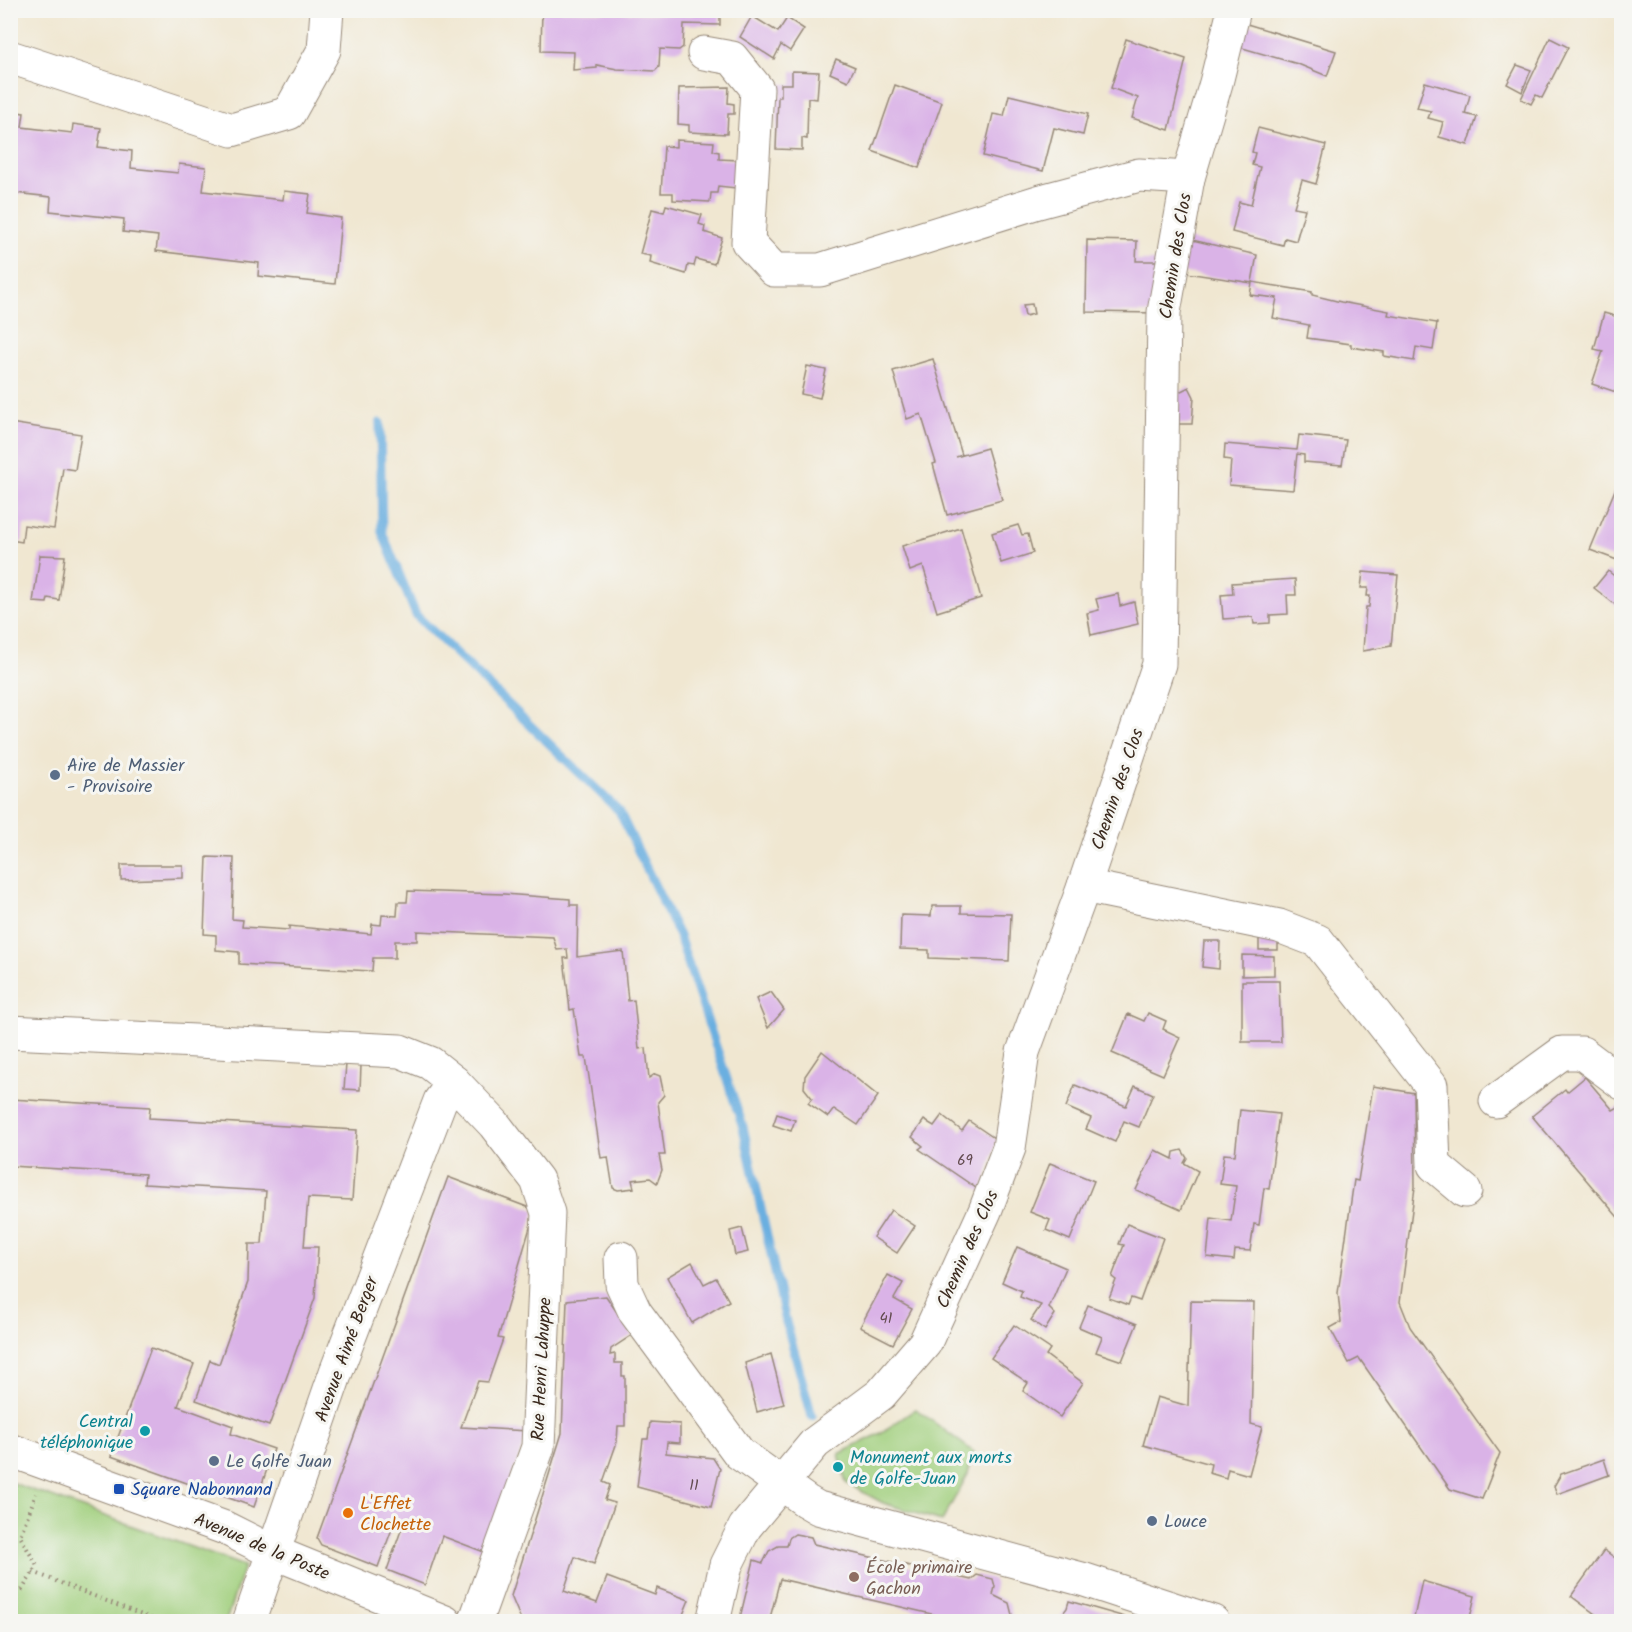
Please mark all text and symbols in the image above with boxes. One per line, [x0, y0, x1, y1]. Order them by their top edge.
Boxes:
street label: Chemin des Clos [1152, 191, 1201, 321]
street label: Chemin des Clos [1084, 724, 1153, 854]
place label: Aire de Massier - Provisoire [67, 752, 185, 802]
marker: Aire de Massier - Provisoire [48, 768, 62, 782]
house number: 69 [957, 1149, 974, 1173]
street label: Chemin des Clos [929, 1185, 1008, 1313]
street label: Avenue Aimé Berger [308, 1272, 388, 1426]
street label: Rue Henri Lahuppe [524, 1297, 561, 1442]
house number: 41 [880, 1307, 893, 1331]
place label: Central téléphonique [40, 1408, 134, 1458]
marker: Central téléphonique [138, 1424, 152, 1438]
place label: Monument aux morts de Golfe-Juan [850, 1444, 1012, 1494]
place label: Le Golfe Juan [226, 1448, 332, 1477]
marker: Le Golfe Juan [207, 1454, 221, 1468]
marker: Monument aux morts de Golfe-Juan [831, 1460, 845, 1474]
house number: 11 [689, 1474, 699, 1498]
place label: Square Nabonnand [131, 1476, 273, 1505]
marker: Square Nabonnand [112, 1482, 126, 1496]
place label: L'Effet Clochette [360, 1490, 431, 1540]
street label: Avenue de la Poste [189, 1506, 334, 1589]
marker: L'Effet Clochette [341, 1506, 355, 1520]
place label: Louce [1164, 1508, 1207, 1537]
marker: Louce [1145, 1514, 1159, 1528]
place label: École primaire Gachon [866, 1554, 972, 1604]
marker: École primaire Gachon [847, 1570, 861, 1584]

